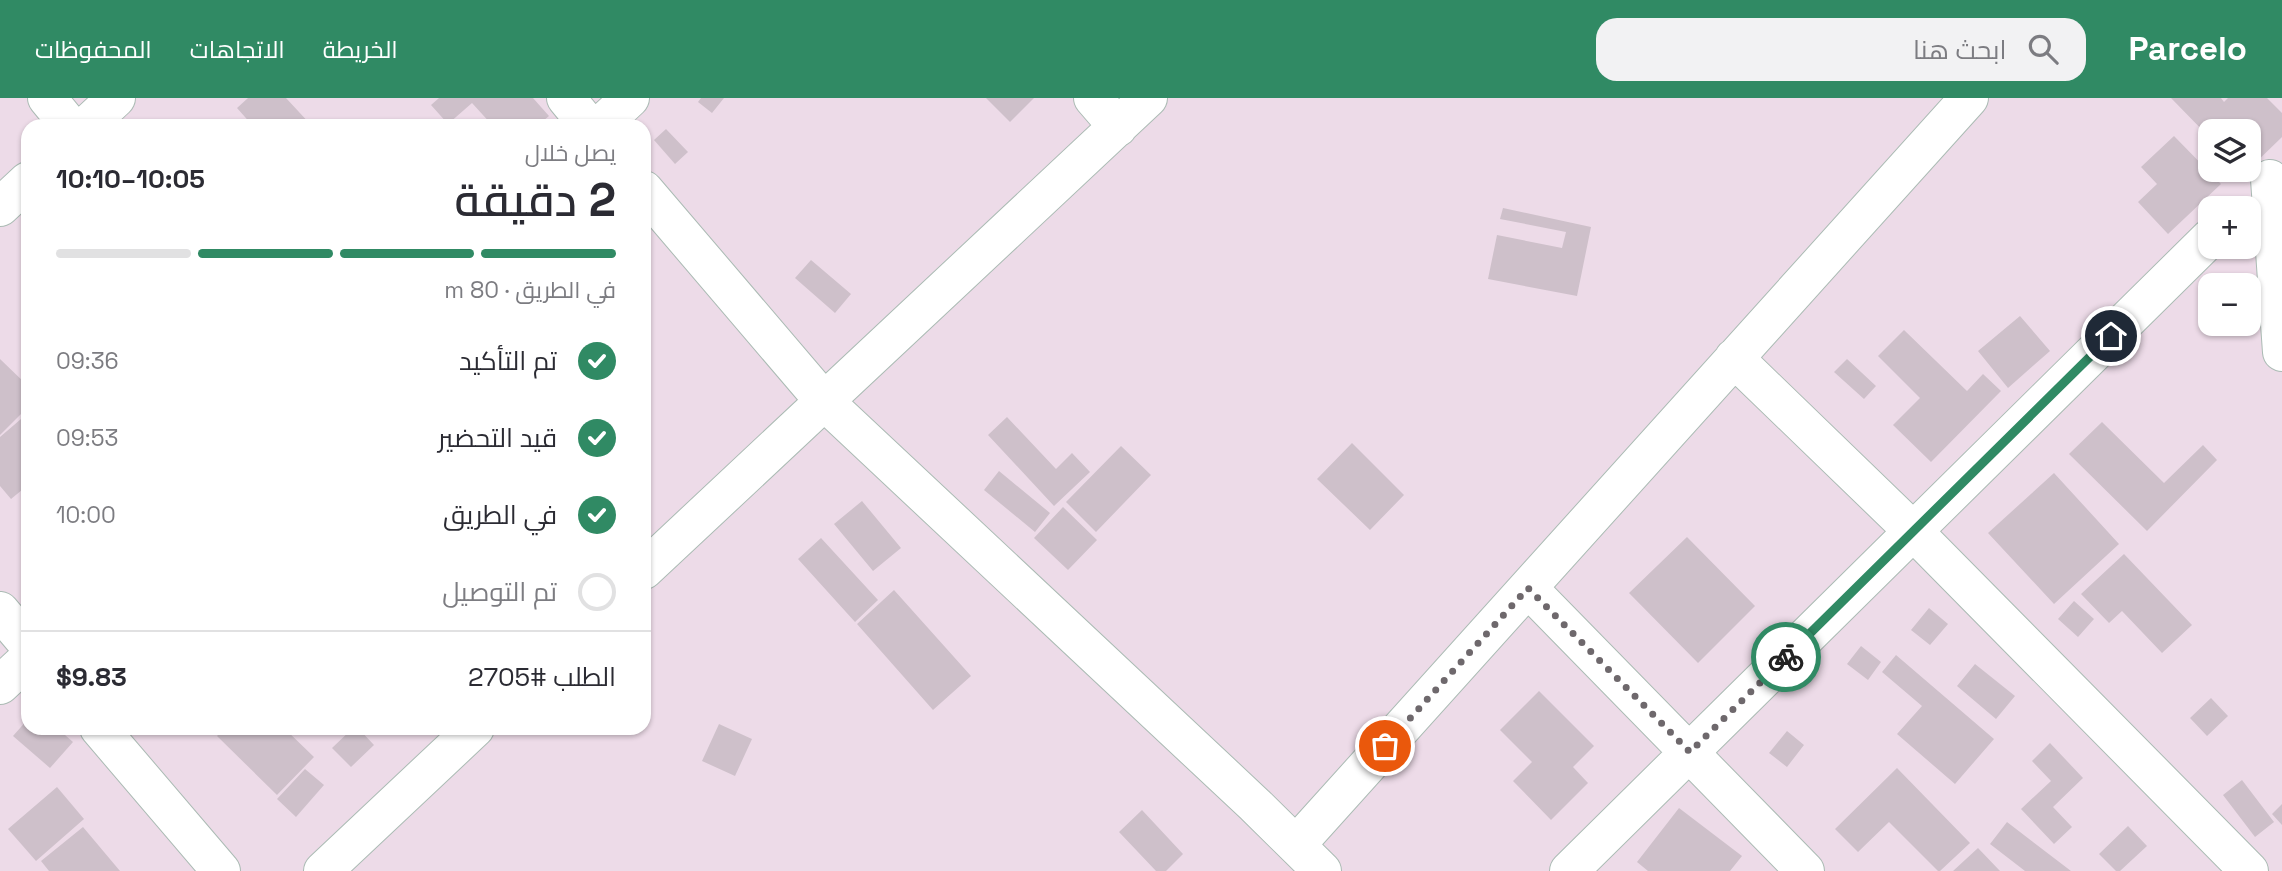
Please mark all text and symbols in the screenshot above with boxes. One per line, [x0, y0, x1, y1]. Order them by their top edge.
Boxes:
search box [1596, 18, 2086, 81]
text: Parcelo [2128, 28, 2247, 70]
icon: search [2024, 30, 2062, 68]
text: ابحث هنا [1913, 33, 2006, 67]
text: المحفوظات [35, 34, 152, 65]
text: الاتجاهات [190, 34, 285, 65]
text: الخريطة [323, 34, 398, 65]
map controls [2198, 119, 2261, 336]
button: layers [2198, 119, 2261, 182]
text: يصل خلال [525, 138, 616, 168]
text: 10:05–10:10 [56, 162, 205, 196]
text: 2 دقيقة [454, 171, 616, 229]
button: + [2198, 196, 2261, 259]
button: − [2198, 273, 2261, 336]
text: في الطريق · 80 m [444, 275, 616, 305]
pin [2081, 306, 2141, 366]
icon: home [2092, 317, 2130, 355]
icon: check [578, 342, 616, 380]
text: تم التأكيد [459, 344, 557, 378]
text: 09:36 [56, 346, 119, 376]
icon: check [578, 419, 616, 457]
text: قيد التحضير [438, 421, 557, 455]
text: 09:53 [56, 423, 118, 453]
icon: check [578, 496, 616, 534]
text: في الطريق [443, 498, 557, 532]
text: 10:00 [56, 500, 116, 530]
text: تم التوصيل [442, 575, 557, 609]
courier [1751, 622, 1821, 692]
icon: bike [1767, 638, 1805, 676]
text: $9.83 [56, 660, 127, 694]
text: الطلب #2705 [468, 660, 616, 694]
pin [1355, 716, 1415, 776]
icon: bag [1366, 727, 1404, 765]

